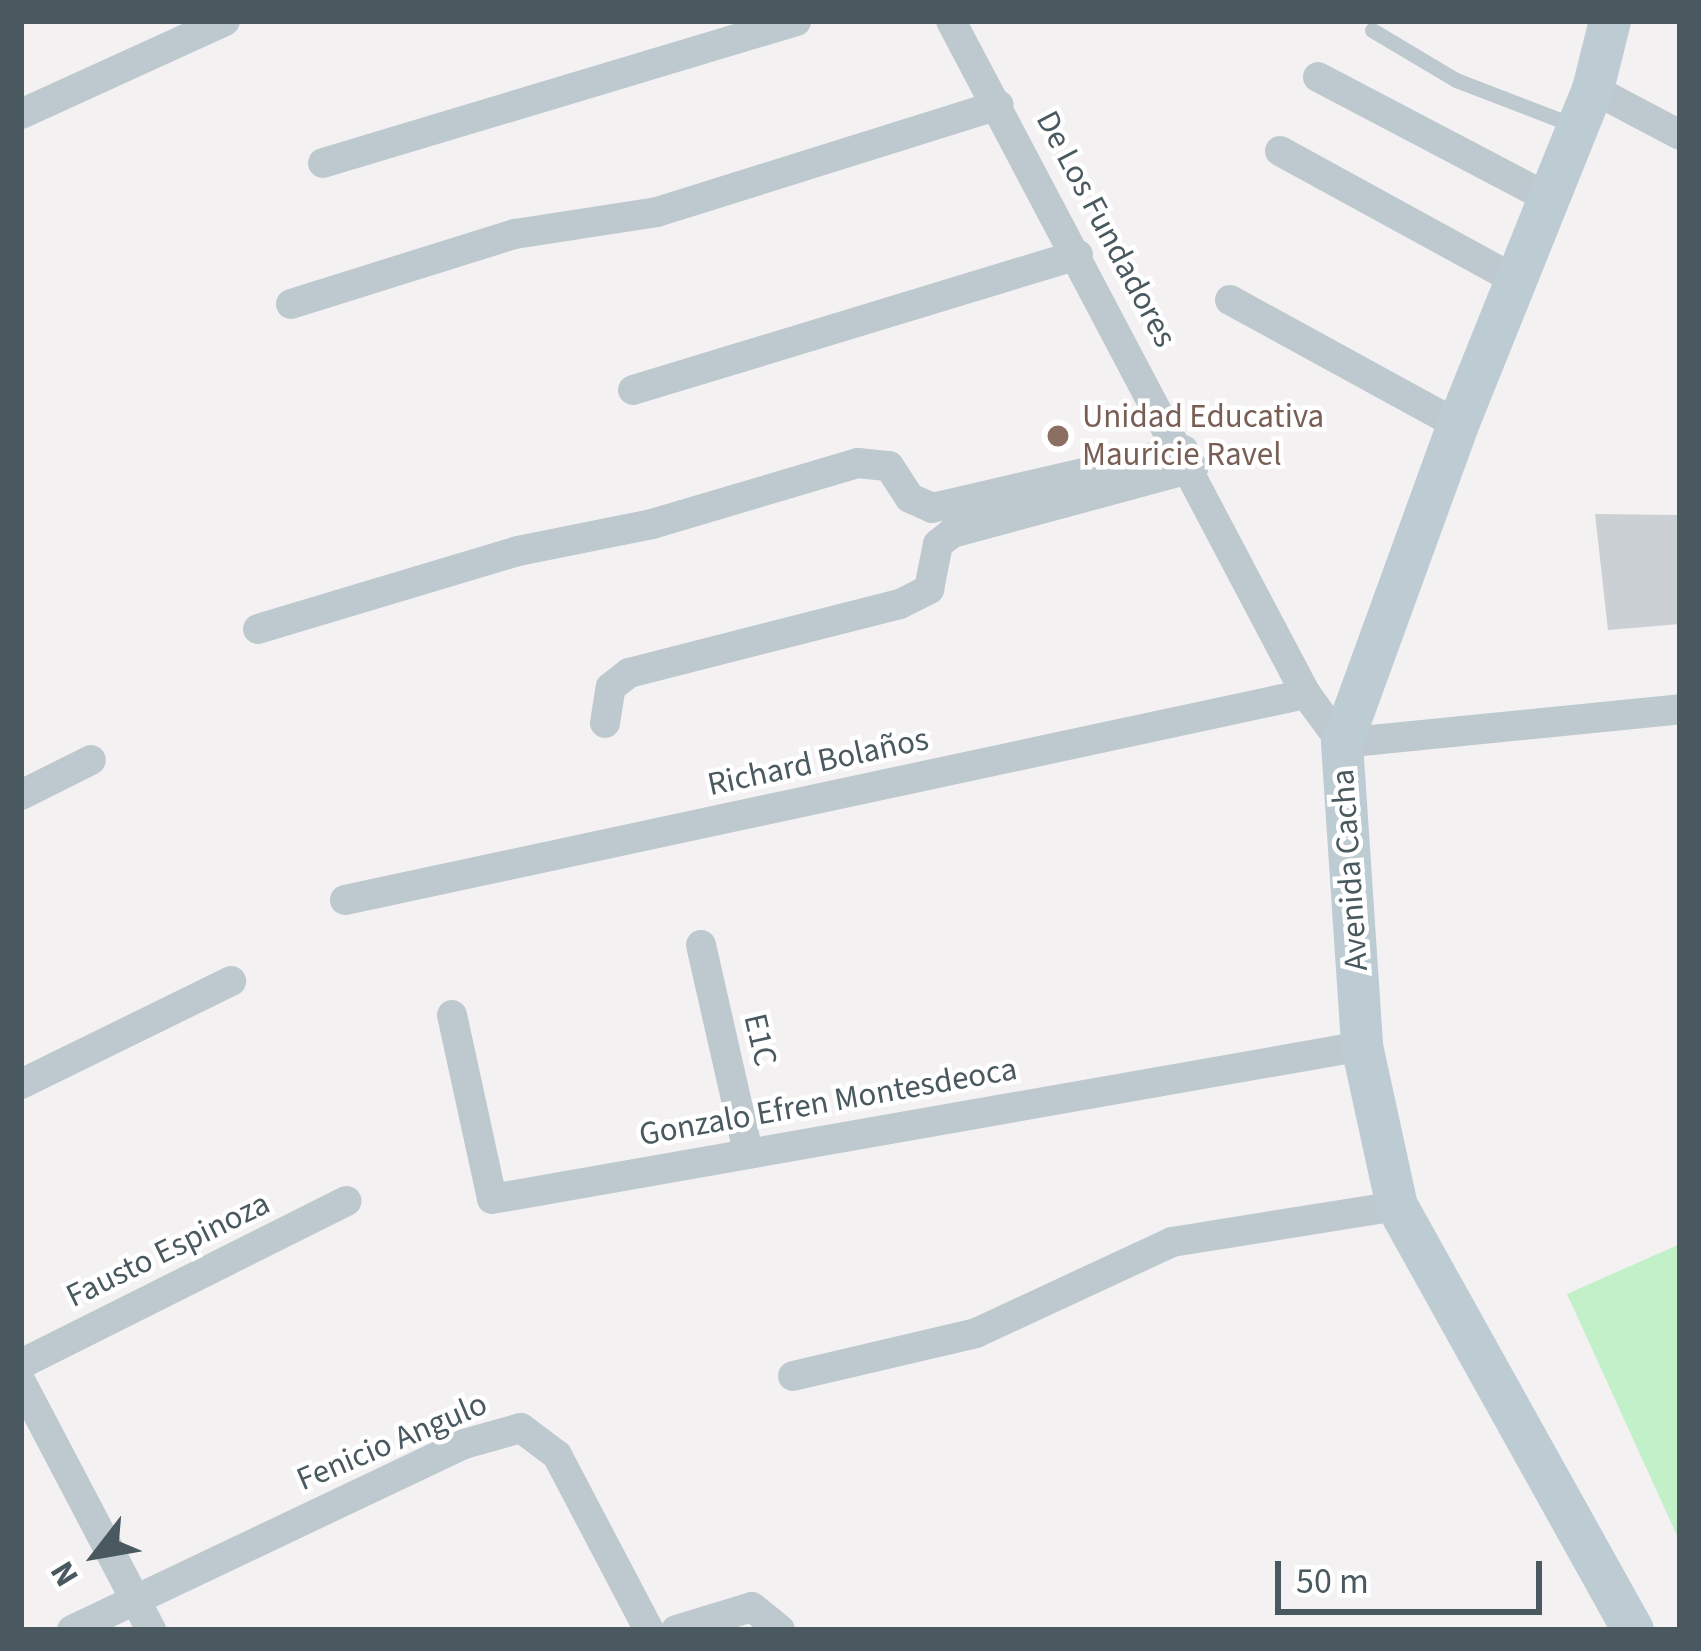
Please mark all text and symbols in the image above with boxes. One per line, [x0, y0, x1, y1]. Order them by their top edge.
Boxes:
street label: De Los Fundadores [1027, 104, 1185, 354]
place label: Unidad Educativa Mauricie Ravel [1082, 397, 1324, 475]
marker: Unidad Educativa Mauricie Ravel [1045, 423, 1071, 449]
street label: Richard Bolaños [704, 719, 932, 805]
street label: Avenida Cacha [1323, 768, 1377, 972]
street label: E1C [735, 1010, 785, 1070]
street label: Gonzalo Efren Montesdeoca [636, 1049, 1020, 1155]
street label: Fausto Espinoza [60, 1184, 276, 1316]
street label: Fenicio Angulo [291, 1384, 493, 1500]
north arrow [36, 1495, 156, 1615]
scale bar [1281, 1537, 1548, 1611]
text: N [39, 1552, 91, 1595]
text: 50 m [1296, 1556, 1369, 1607]

